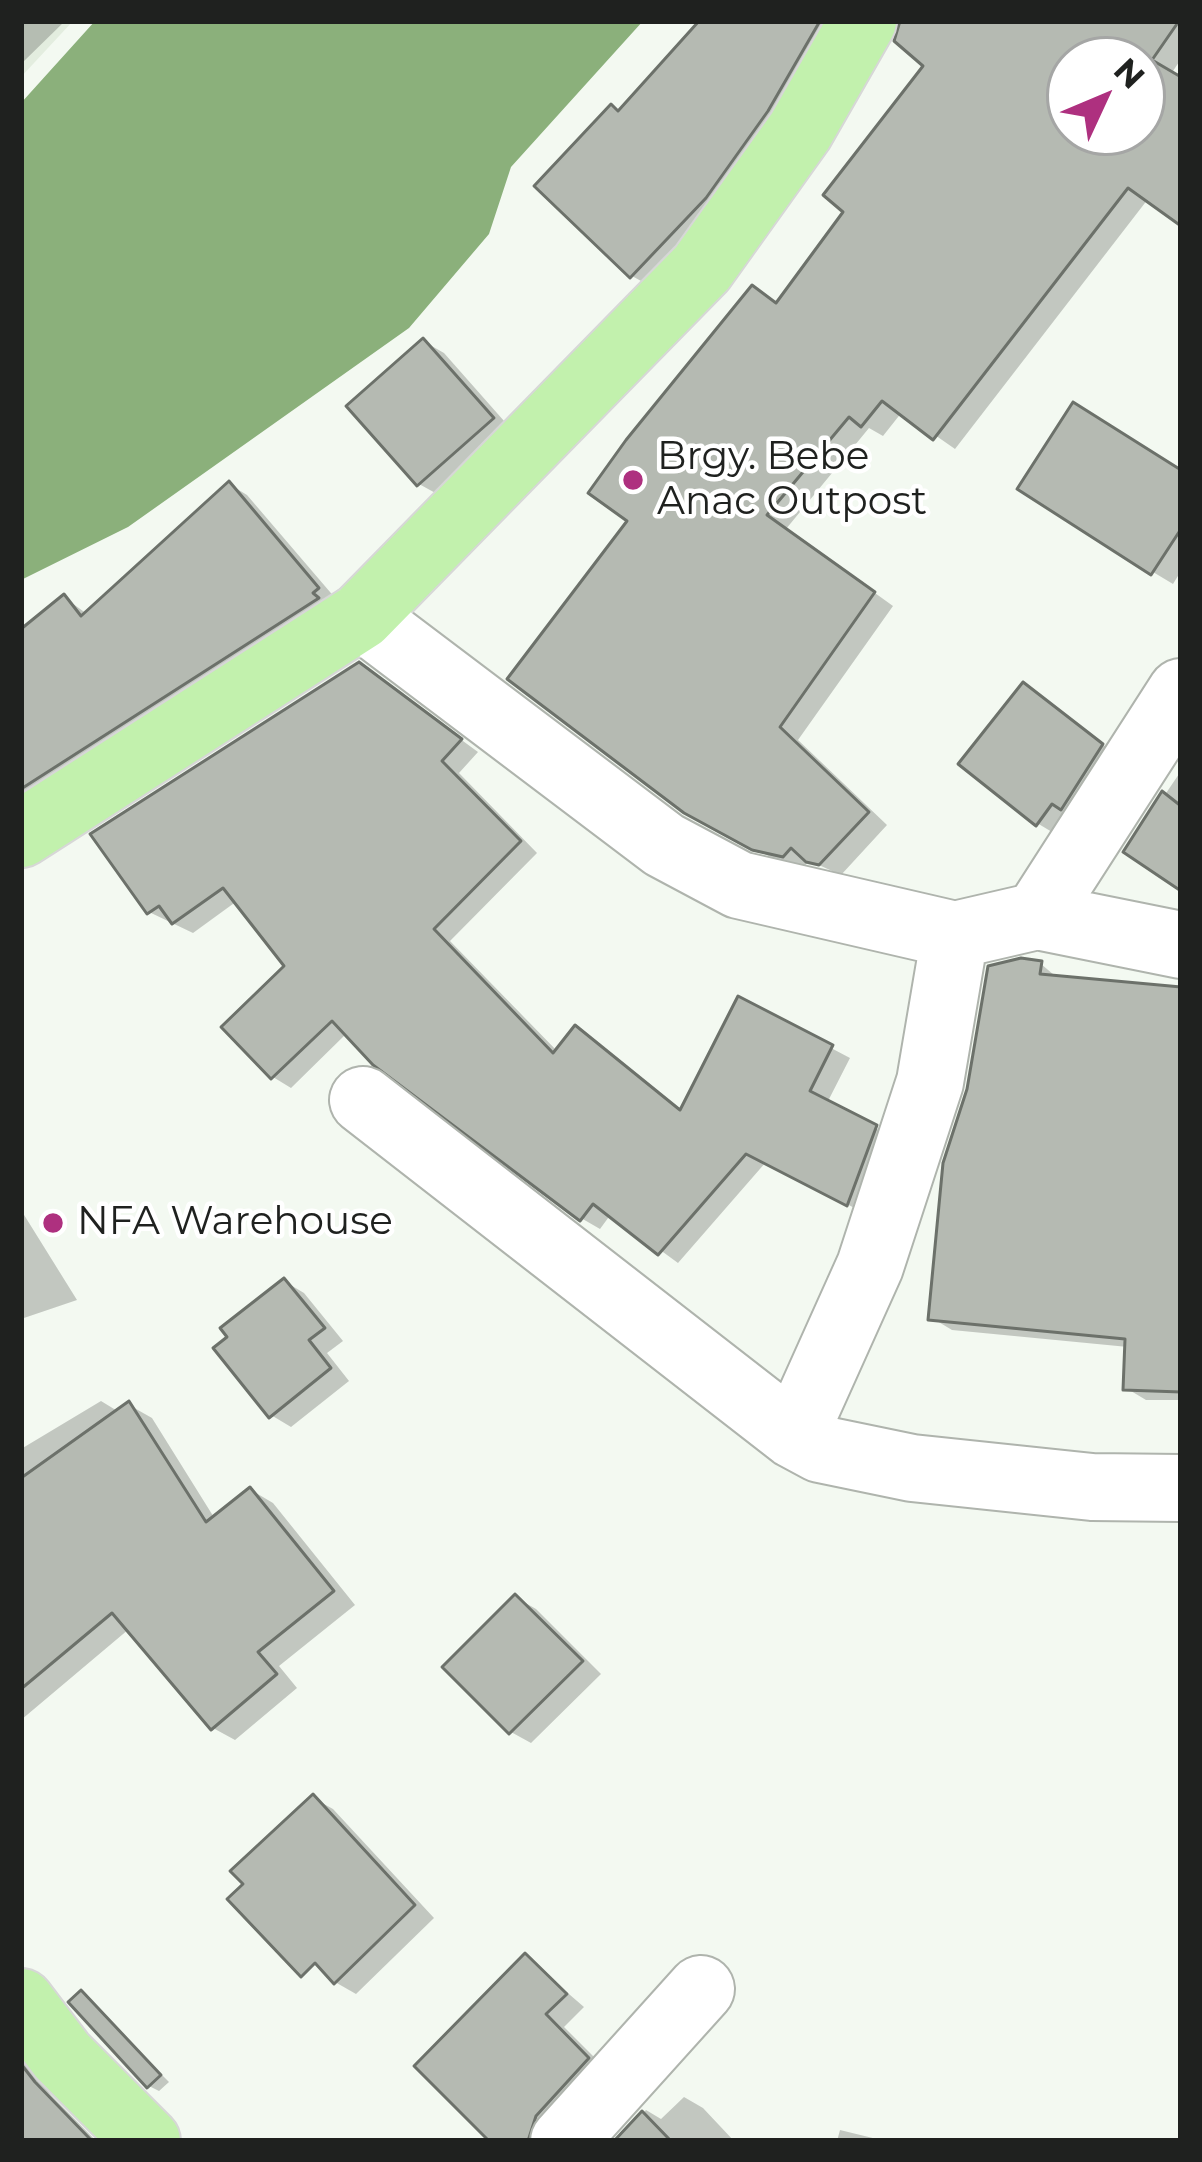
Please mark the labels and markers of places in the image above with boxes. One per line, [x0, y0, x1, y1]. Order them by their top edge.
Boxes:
place label: Brgy. Bebe Anac Outpost [657, 435, 927, 526]
marker: Brgy. Bebe Anac Outpost [620, 467, 646, 493]
place label: NFA Warehouse [77, 1200, 393, 1246]
marker: NFA Warehouse [40, 1210, 66, 1236]

